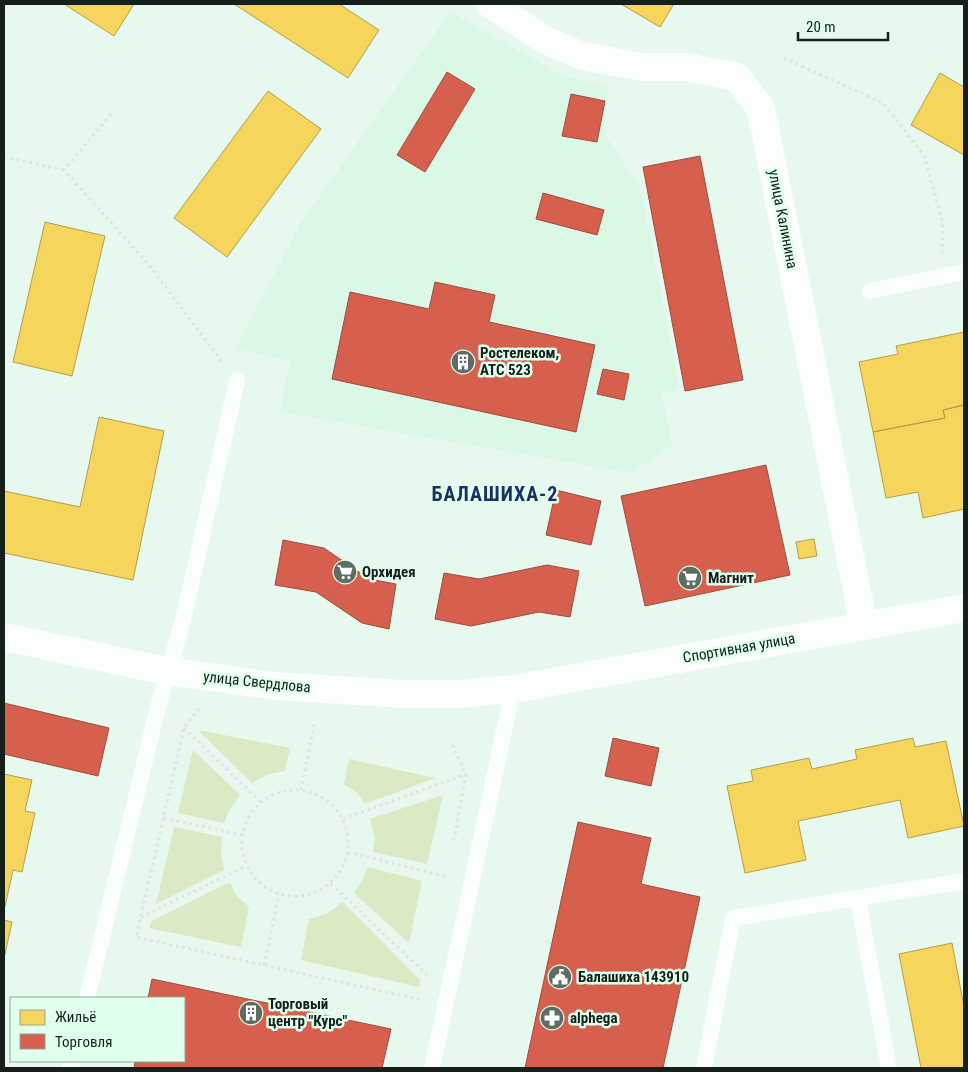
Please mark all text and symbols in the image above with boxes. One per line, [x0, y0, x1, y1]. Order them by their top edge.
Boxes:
scale bar [798, 10, 888, 42]
text: 20 m [806, 18, 836, 36]
street label: улица Калинина [765, 168, 801, 270]
place label: Ростелеком, АТС 523 [480, 344, 559, 379]
building icon: Ростелеком, АТС 523 [450, 349, 476, 375]
district label: БАЛАШИХА-2 [432, 482, 558, 506]
supermarket icon: Орхидея [332, 559, 358, 585]
place label: Орхидея [362, 563, 416, 581]
supermarket icon: Магнит [677, 565, 703, 591]
place label: Магнит [708, 569, 754, 587]
street label: Спортивная улица [681, 629, 797, 667]
street label: улица Свердлова [202, 667, 312, 697]
public building icon: Балашиха 143910 [547, 964, 573, 990]
place label: Балашиха 143910 [578, 968, 689, 986]
place label: Торговый центр "Курс" [268, 995, 347, 1030]
legend [10, 997, 185, 1062]
building icon: Торговый центр "Курс" [238, 1000, 264, 1026]
pharmacy icon: alphega [539, 1005, 565, 1031]
text: Жильё [55, 1008, 96, 1026]
place label: alphega [570, 1009, 617, 1027]
text: Торговля [55, 1033, 112, 1051]

